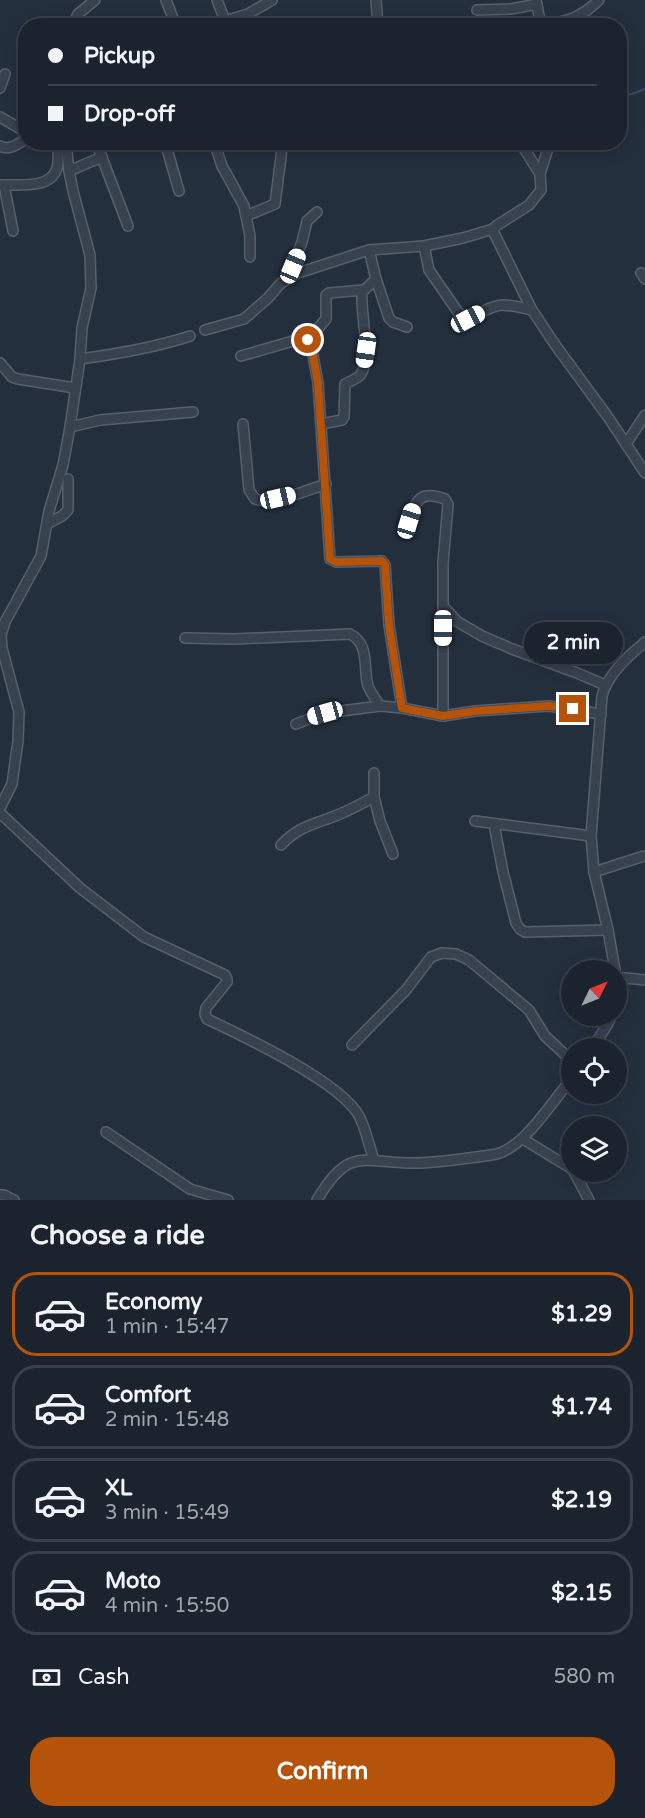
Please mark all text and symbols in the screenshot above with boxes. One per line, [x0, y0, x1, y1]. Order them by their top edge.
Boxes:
text: Pickup [84, 43, 155, 69]
text: Drop-off [84, 101, 175, 127]
car [278, 246, 308, 286]
car [448, 303, 488, 335]
route start [294, 326, 321, 353]
car [355, 331, 377, 369]
car [258, 485, 298, 511]
car [395, 501, 423, 541]
car [434, 610, 452, 646]
callout: 2 min [524, 622, 622, 664]
text: 2 min [547, 631, 600, 655]
route end [559, 695, 586, 722]
car [305, 699, 345, 727]
north arrow [561, 960, 627, 1026]
map controls [561, 960, 627, 1182]
button: locate [561, 1038, 627, 1104]
button: layers [561, 1116, 627, 1182]
text: Choose a ride [30, 1219, 205, 1252]
icon: car [33, 1287, 87, 1341]
text: Economy [105, 1289, 202, 1315]
text: $1.29 [551, 1301, 612, 1327]
text: 1 min · 15:47 [105, 1315, 229, 1339]
icon: car [33, 1380, 87, 1434]
text: Comfort [105, 1382, 191, 1408]
text: $1.74 [551, 1394, 612, 1420]
text: 2 min · 15:48 [105, 1408, 229, 1432]
icon: car [33, 1473, 87, 1527]
text: XL [105, 1475, 132, 1501]
text: $2.19 [551, 1487, 612, 1513]
text: 3 min · 15:49 [105, 1501, 229, 1525]
icon: car [33, 1566, 87, 1620]
text: Moto [105, 1568, 161, 1594]
text: $2.15 [551, 1580, 612, 1606]
text: 4 min · 15:50 [105, 1594, 229, 1618]
icon: cash [30, 1661, 63, 1694]
text: Cash [78, 1664, 130, 1690]
text: 580 m [554, 1665, 615, 1689]
button: Confirm [30, 1737, 615, 1806]

